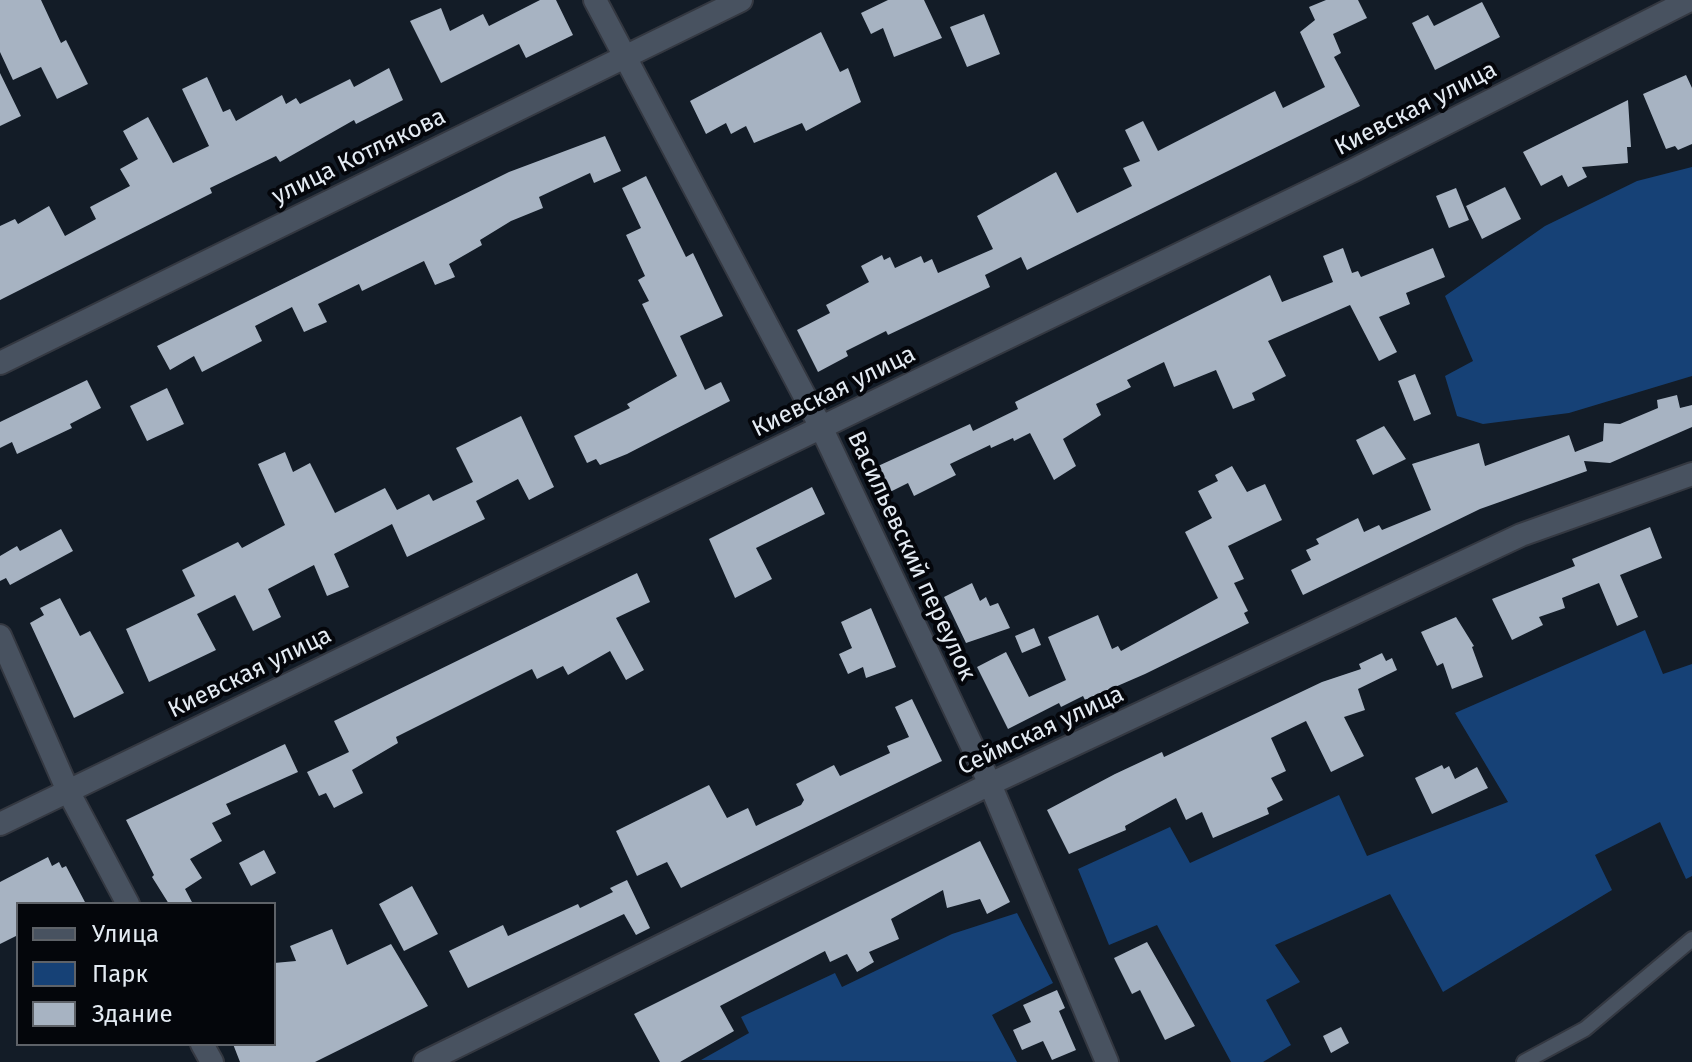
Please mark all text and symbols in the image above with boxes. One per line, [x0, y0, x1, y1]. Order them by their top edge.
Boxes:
street label: Киевская улица [1330, 56, 1502, 162]
street label: улица Котлякова [267, 102, 451, 212]
street label: Киевская улица [748, 340, 920, 444]
street label: Васильевский переулок [841, 427, 981, 685]
street label: Киевская улица [164, 621, 336, 725]
street label: Сеймская улица [954, 680, 1128, 782]
legend [16, 902, 276, 1046]
text: Улица [92, 920, 159, 948]
text: Парк [92, 960, 148, 988]
text: Здание [92, 1000, 173, 1028]

